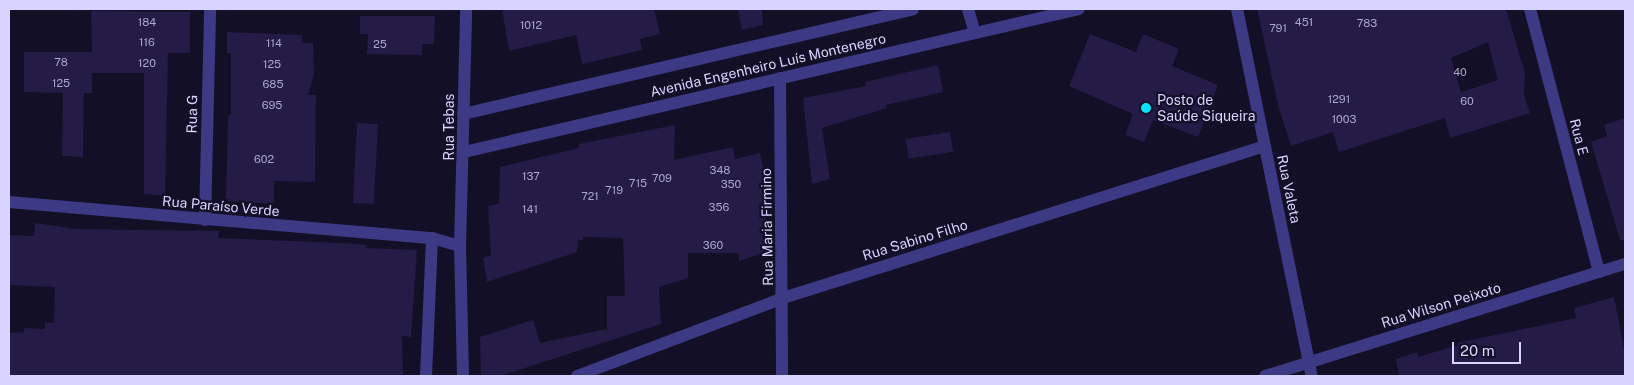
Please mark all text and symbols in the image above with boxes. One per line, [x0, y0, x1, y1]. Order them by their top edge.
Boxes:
house number: 184 [138, 15, 156, 29]
house number: 451 [1295, 15, 1313, 29]
house number: 783 [1357, 16, 1377, 30]
house number: 1012 [520, 18, 542, 32]
house number: 791 [1269, 21, 1287, 35]
street label: Avenida Engenheiro Luís Montenegro [648, 30, 888, 100]
house number: 116 [139, 35, 155, 49]
house number: 114 [266, 36, 282, 50]
house number: 25 [373, 37, 387, 51]
house number: 78 [54, 55, 68, 69]
house number: 120 [138, 56, 156, 70]
house number: 125 [263, 57, 281, 71]
house number: 40 [1453, 65, 1467, 79]
house number: 125 [52, 76, 70, 90]
house number: 685 [263, 77, 283, 91]
place label: Posto de Saúde Siqueira [1157, 92, 1256, 124]
house number: 1291 [1328, 92, 1350, 106]
street label: Rua G [183, 94, 201, 134]
street label: Rua Tebas [441, 94, 457, 160]
house number: 60 [1460, 94, 1474, 108]
house number: 695 [262, 98, 282, 112]
marker: Posto de Saúde Siqueira [1139, 101, 1153, 115]
house number: 1003 [1332, 112, 1356, 126]
street label: Rua E [1566, 117, 1592, 157]
house number: 602 [254, 152, 274, 166]
street label: Rua Valeta [1274, 153, 1304, 225]
house number: 348 [710, 163, 730, 177]
street label: Rua Maria Firmino [758, 168, 776, 286]
house number: 137 [522, 169, 540, 183]
house number: 709 [652, 171, 672, 185]
house number: 715 [629, 176, 647, 190]
house number: 350 [721, 177, 741, 191]
house number: 719 [605, 183, 623, 197]
house number: 721 [581, 189, 599, 203]
street label: Rua Paraíso Verde [161, 192, 281, 220]
house number: 356 [709, 200, 729, 214]
house number: 141 [522, 202, 538, 216]
street label: Rua Sabino Filho [860, 216, 970, 264]
house number: 360 [703, 238, 723, 252]
street label: Rua Wilson Peixoto [1379, 279, 1503, 331]
scale bar [1454, 332, 1523, 364]
text: 20 m [1460, 342, 1495, 359]

